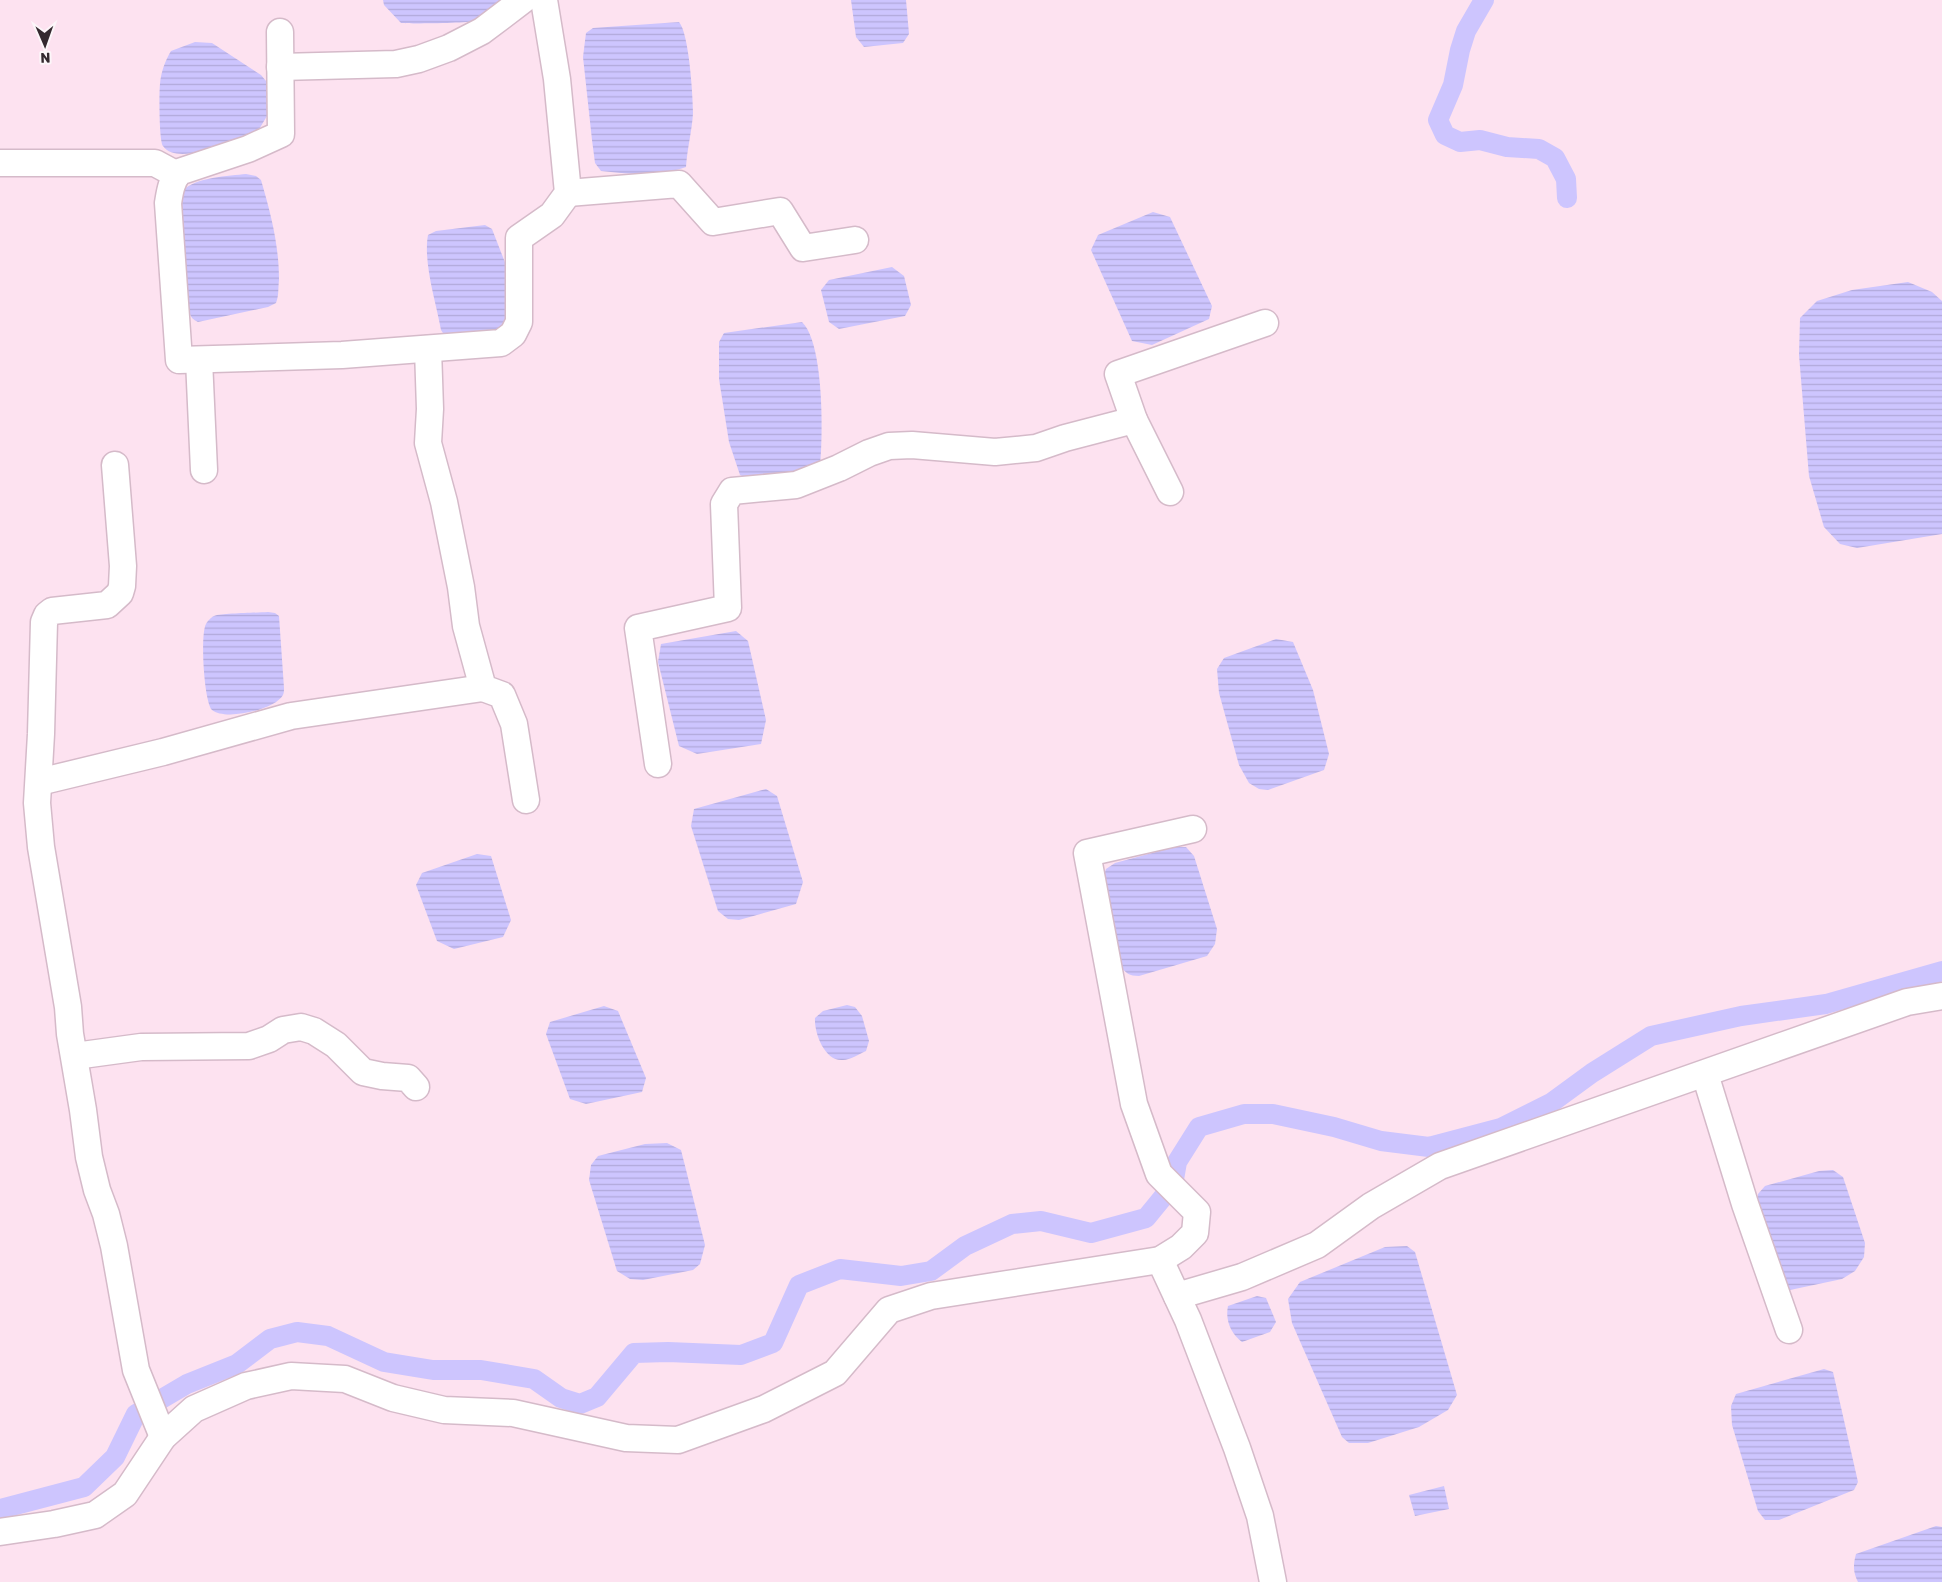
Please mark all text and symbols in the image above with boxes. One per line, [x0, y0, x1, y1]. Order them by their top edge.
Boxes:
north arrow [20, 20, 70, 70]
text: N [40, 49, 51, 66]

